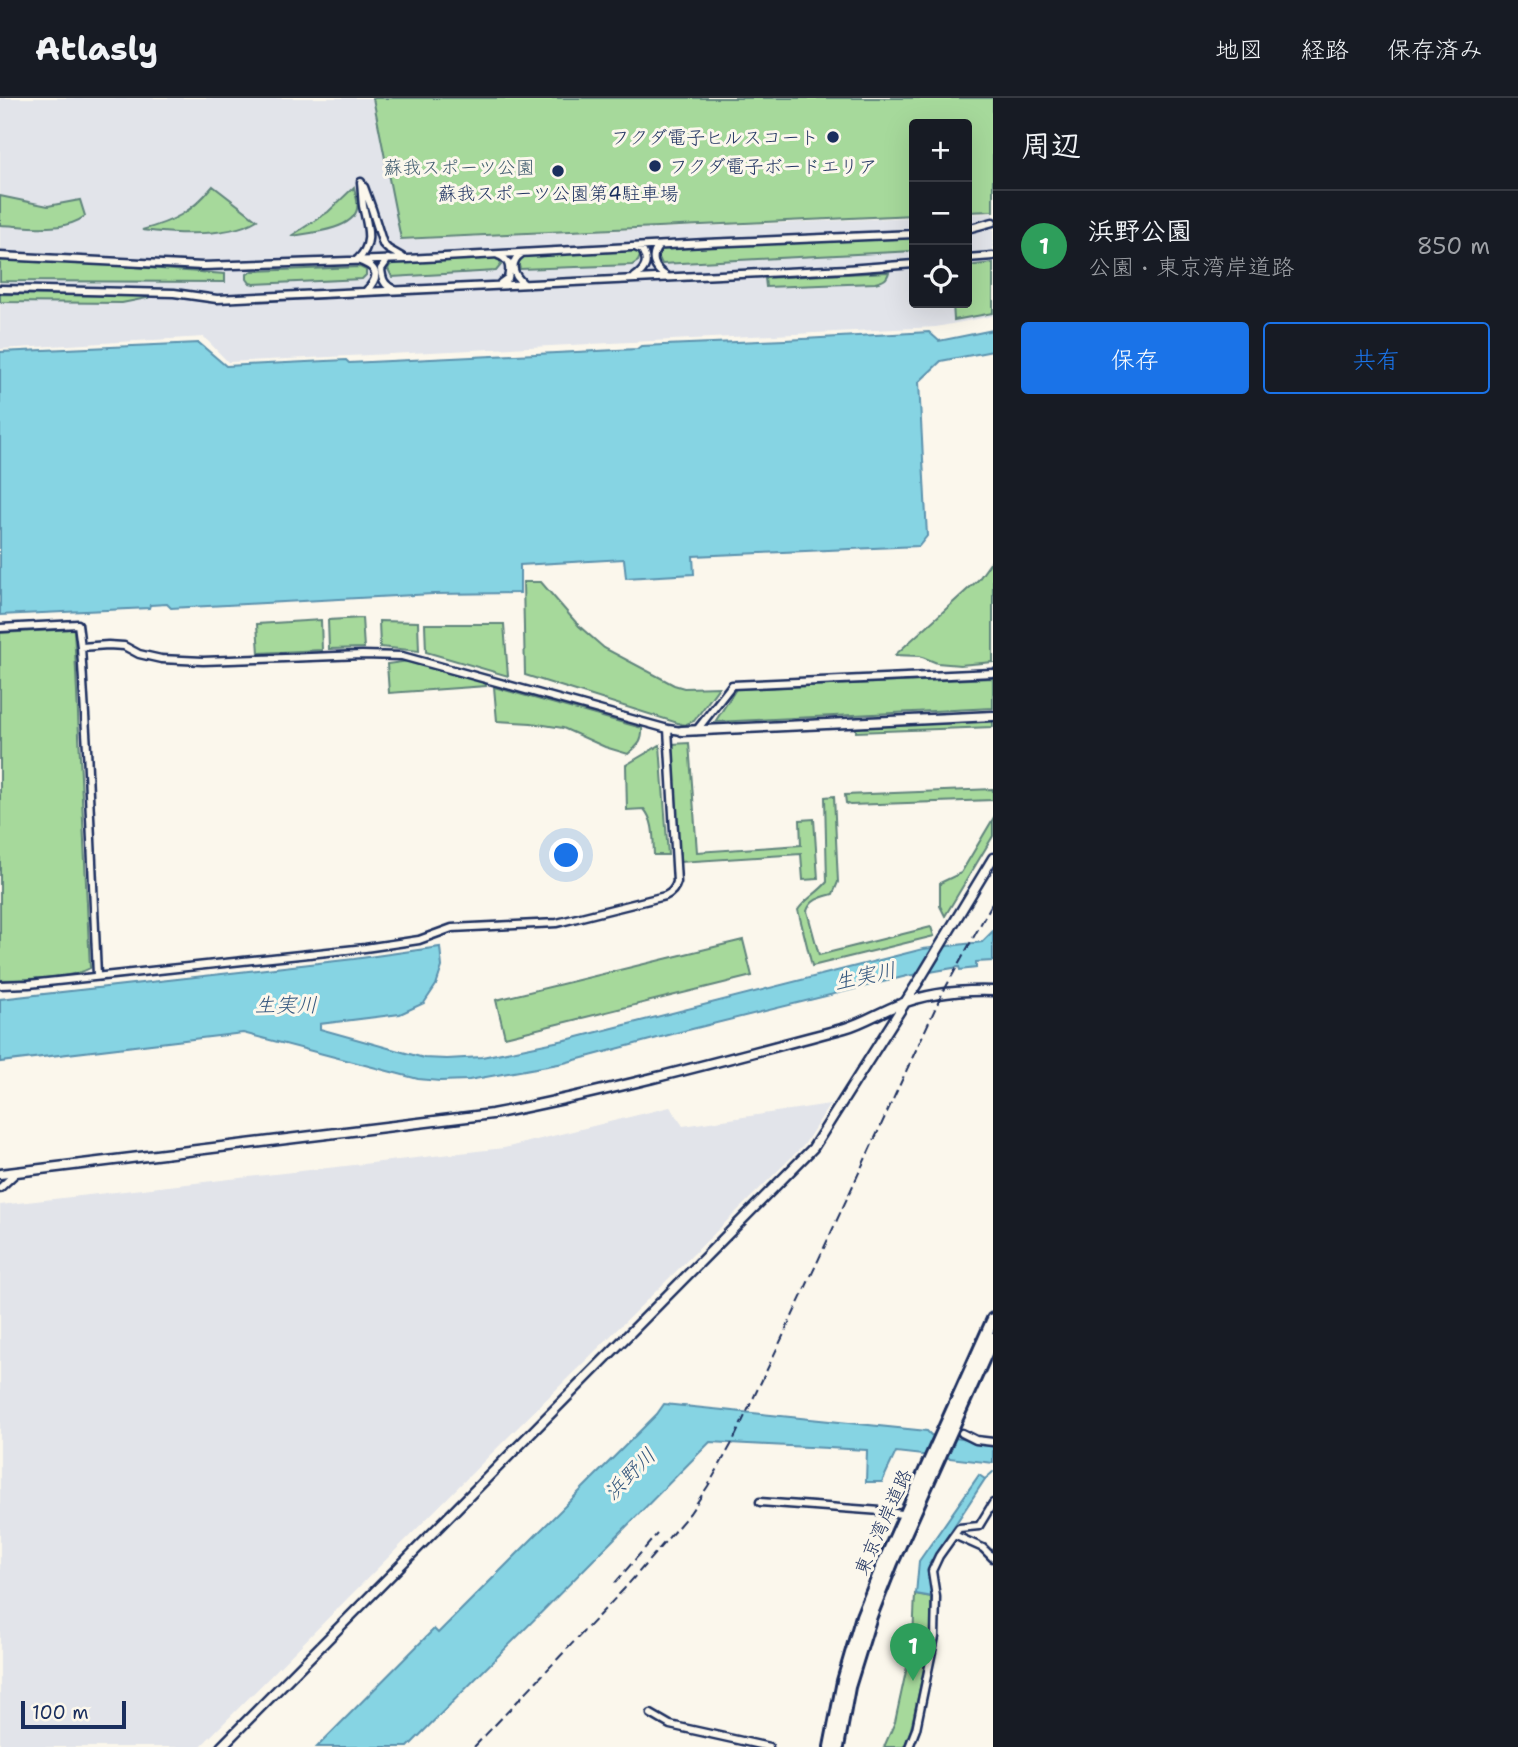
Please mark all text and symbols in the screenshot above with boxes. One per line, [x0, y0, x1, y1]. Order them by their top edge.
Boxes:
text: Atlasly [35, 26, 158, 71]
text: 地図 [1215, 34, 1263, 66]
text: 経路 [1301, 34, 1349, 66]
text: 保存済み [1387, 34, 1483, 66]
map controls [909, 119, 972, 308]
button: + [909, 119, 972, 182]
place label: フクダ電子ヒルスコート [611, 125, 819, 150]
text: 周辺 [1021, 125, 1081, 166]
marker: フクダ電子ヒルスコート [825, 129, 841, 145]
place label: フクダ電子ボードエリア [669, 154, 878, 179]
park label: 蘇我スポーツ公園 [383, 155, 535, 180]
marker: フクダ電子ボードエリア [647, 158, 663, 174]
marker: 蘇我スポーツ公園第4駐車場 [550, 163, 566, 179]
place label: 蘇我スポーツ公園第4駐車場 [438, 181, 678, 206]
button: − [909, 182, 972, 245]
text: 浜野公園 [1088, 213, 1192, 248]
text: 1 [1039, 231, 1049, 261]
text: 850 m [1417, 231, 1490, 261]
button: locate [909, 245, 972, 308]
text: 公園 · 東京湾岸道路 [1088, 252, 1294, 282]
button: 保存 [1021, 322, 1249, 394]
button: 共有 [1263, 322, 1490, 394]
your location [549, 838, 583, 872]
water label: 生実川 [831, 956, 899, 996]
water label: 生実川 [255, 991, 318, 1019]
water label: 浜野川 [598, 1442, 662, 1506]
street label: 東京湾岸道路 [848, 1465, 918, 1579]
pin: 1 [890, 1623, 936, 1681]
scale bar [21, 1698, 126, 1730]
text: 100 m [32, 1700, 89, 1725]

